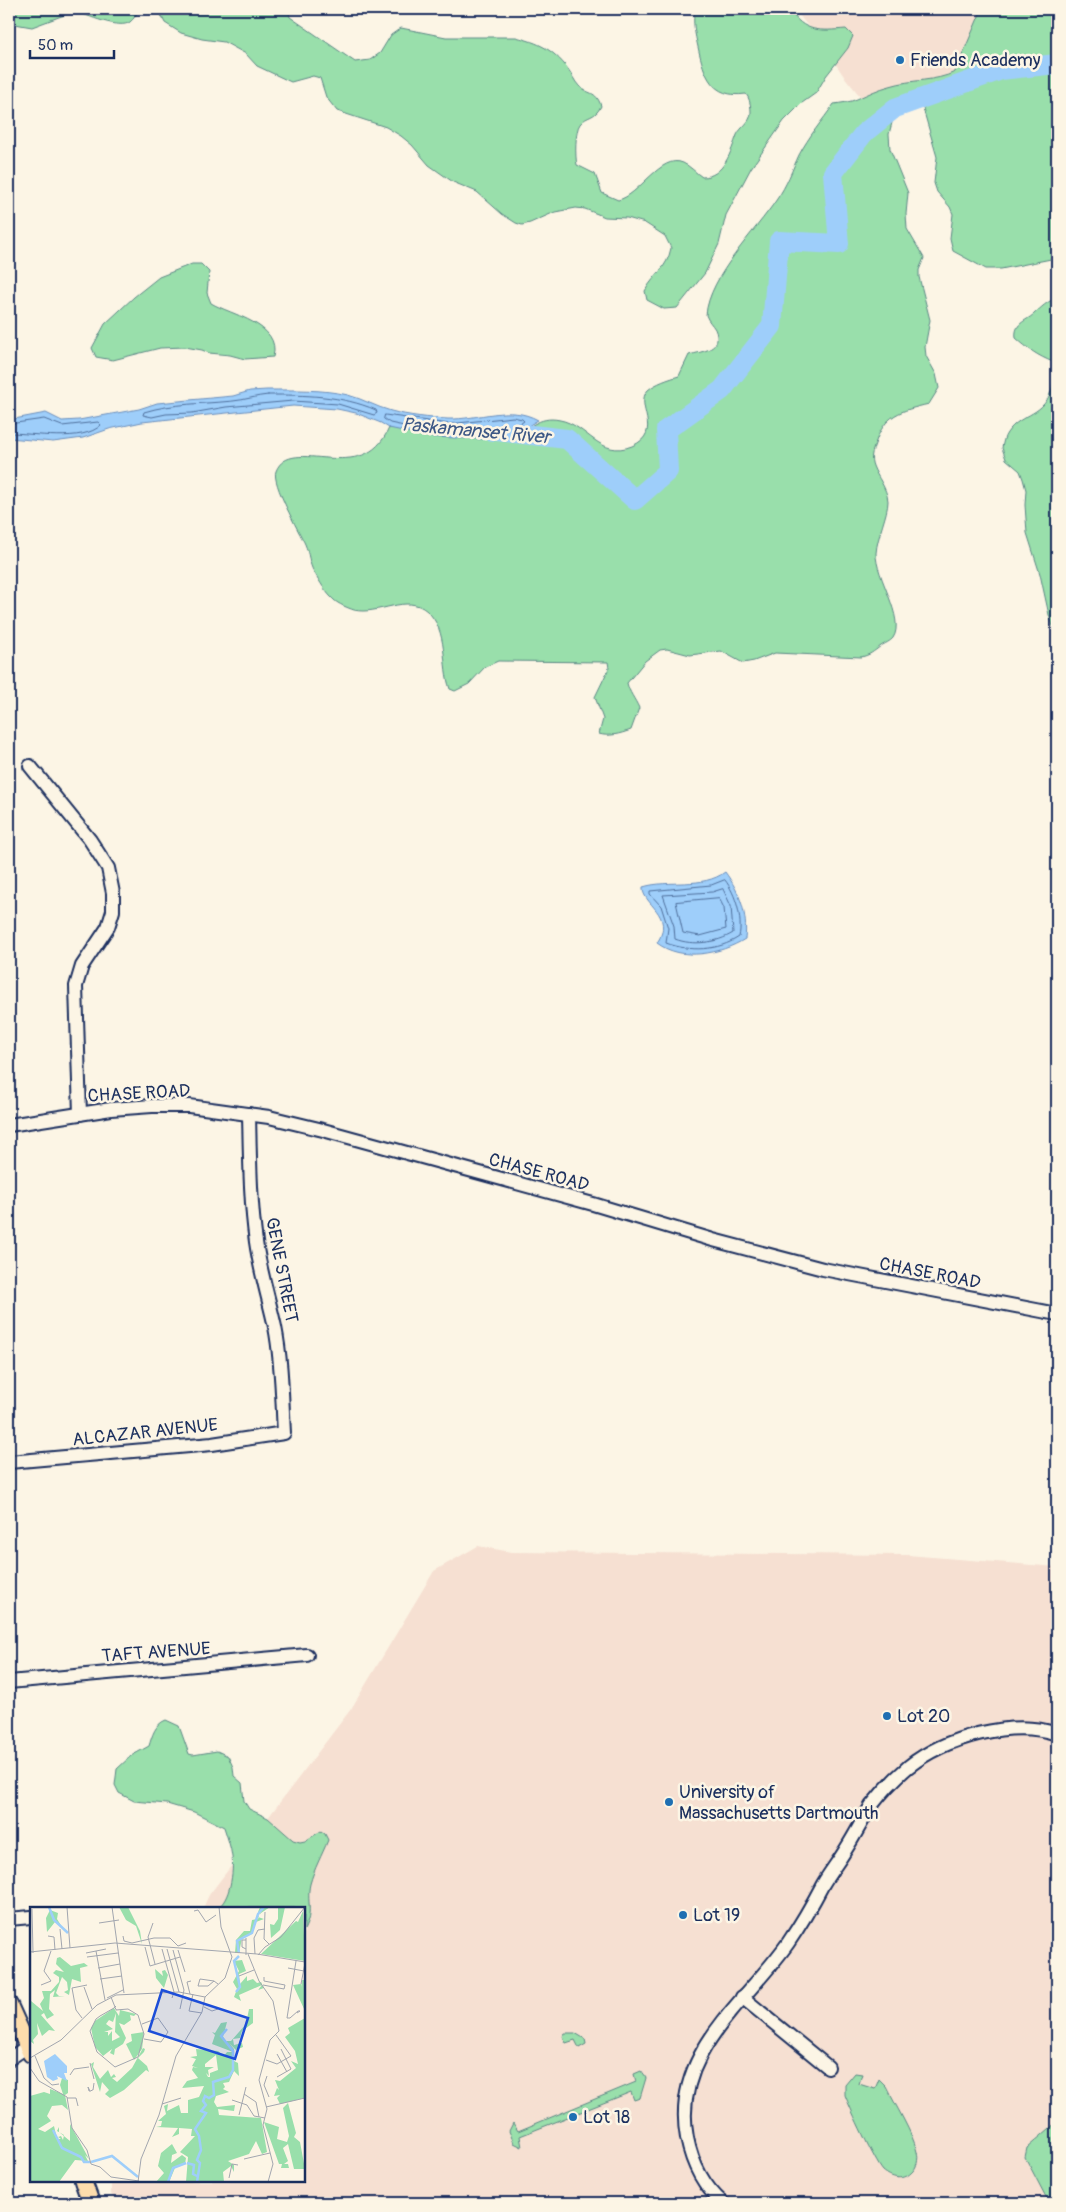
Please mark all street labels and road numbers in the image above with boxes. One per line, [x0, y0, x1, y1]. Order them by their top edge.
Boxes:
street label: CHASE ROAD [87, 1079, 191, 1108]
street label: CHASE ROAD [486, 1148, 591, 1197]
street label: GENE STREET [260, 1216, 303, 1325]
street label: CHASE ROAD [877, 1252, 983, 1295]
street label: ALCAZAR AVENUE [71, 1413, 219, 1452]
street label: TAFT AVENUE [101, 1637, 211, 1668]

